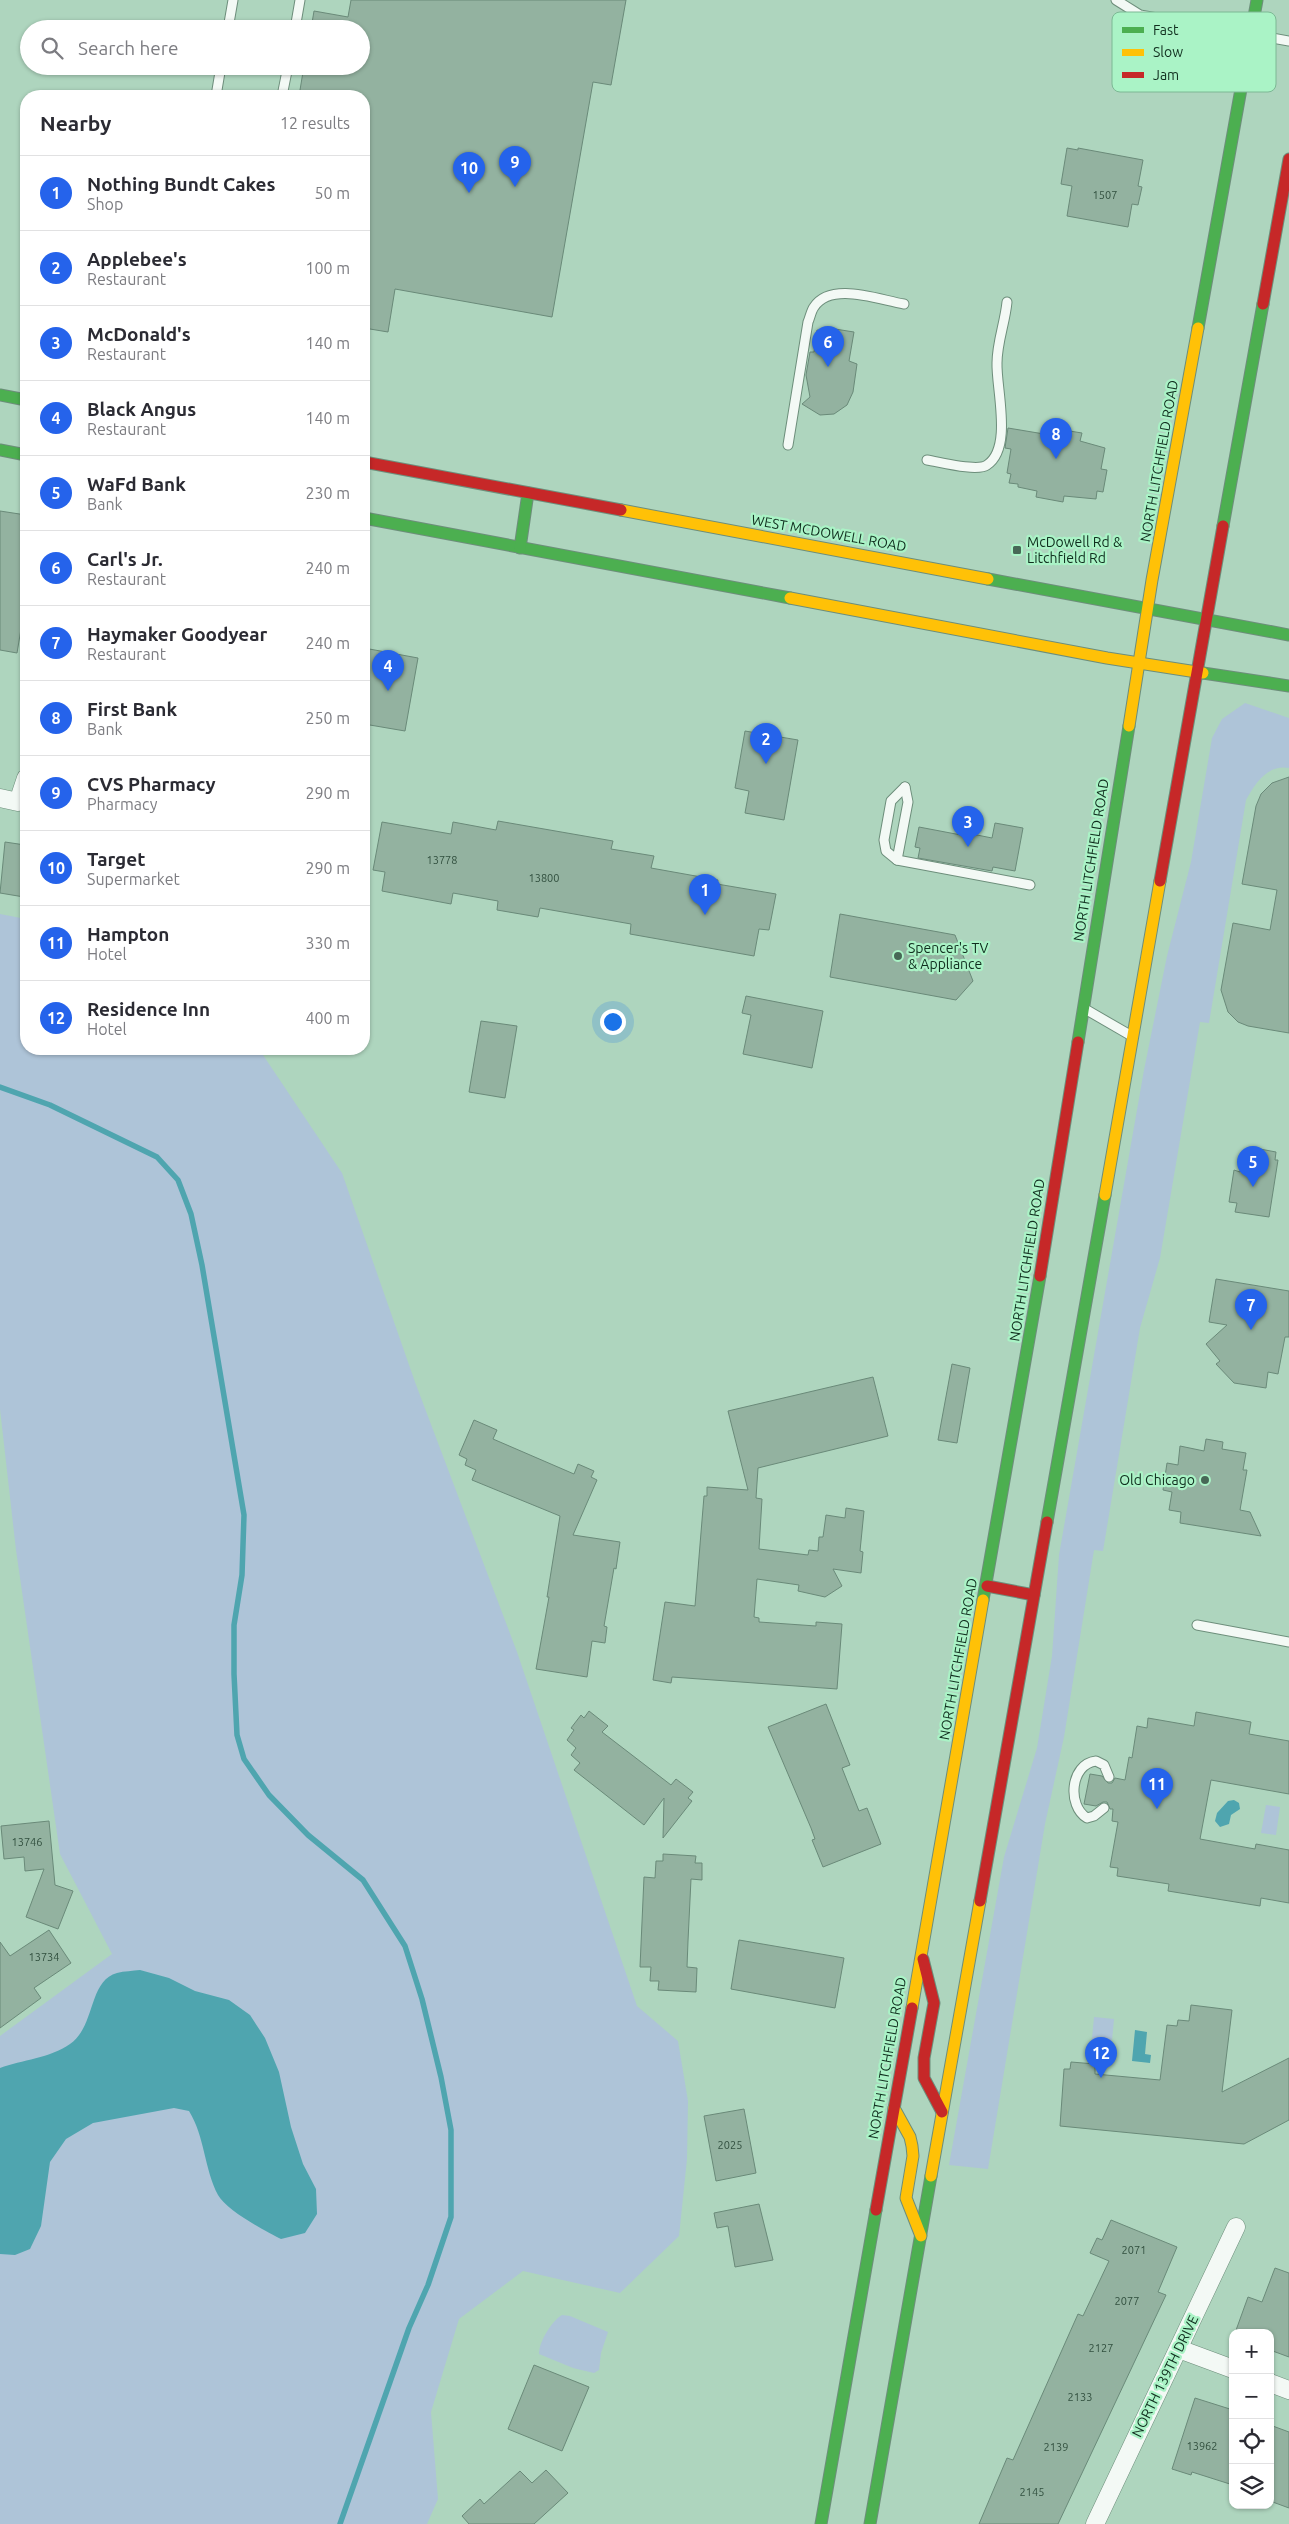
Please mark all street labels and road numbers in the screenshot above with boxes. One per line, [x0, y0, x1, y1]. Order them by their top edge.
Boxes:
street label: NORTH LITCHFIELD ROAD [1137, 379, 1181, 543]
street label: WEST MCDOWELL ROAD [750, 511, 908, 555]
street label: NORTH LITCHFIELD ROAD [1070, 777, 1112, 942]
street label: NORTH LITCHFIELD ROAD [1006, 1177, 1048, 1342]
street label: NORTH LITCHFIELD ROAD [936, 1577, 980, 1741]
street label: NORTH LITCHFIELD ROAD [865, 1976, 909, 2140]
street label: NORTH 139TH DRIVE [1129, 2312, 1202, 2440]

